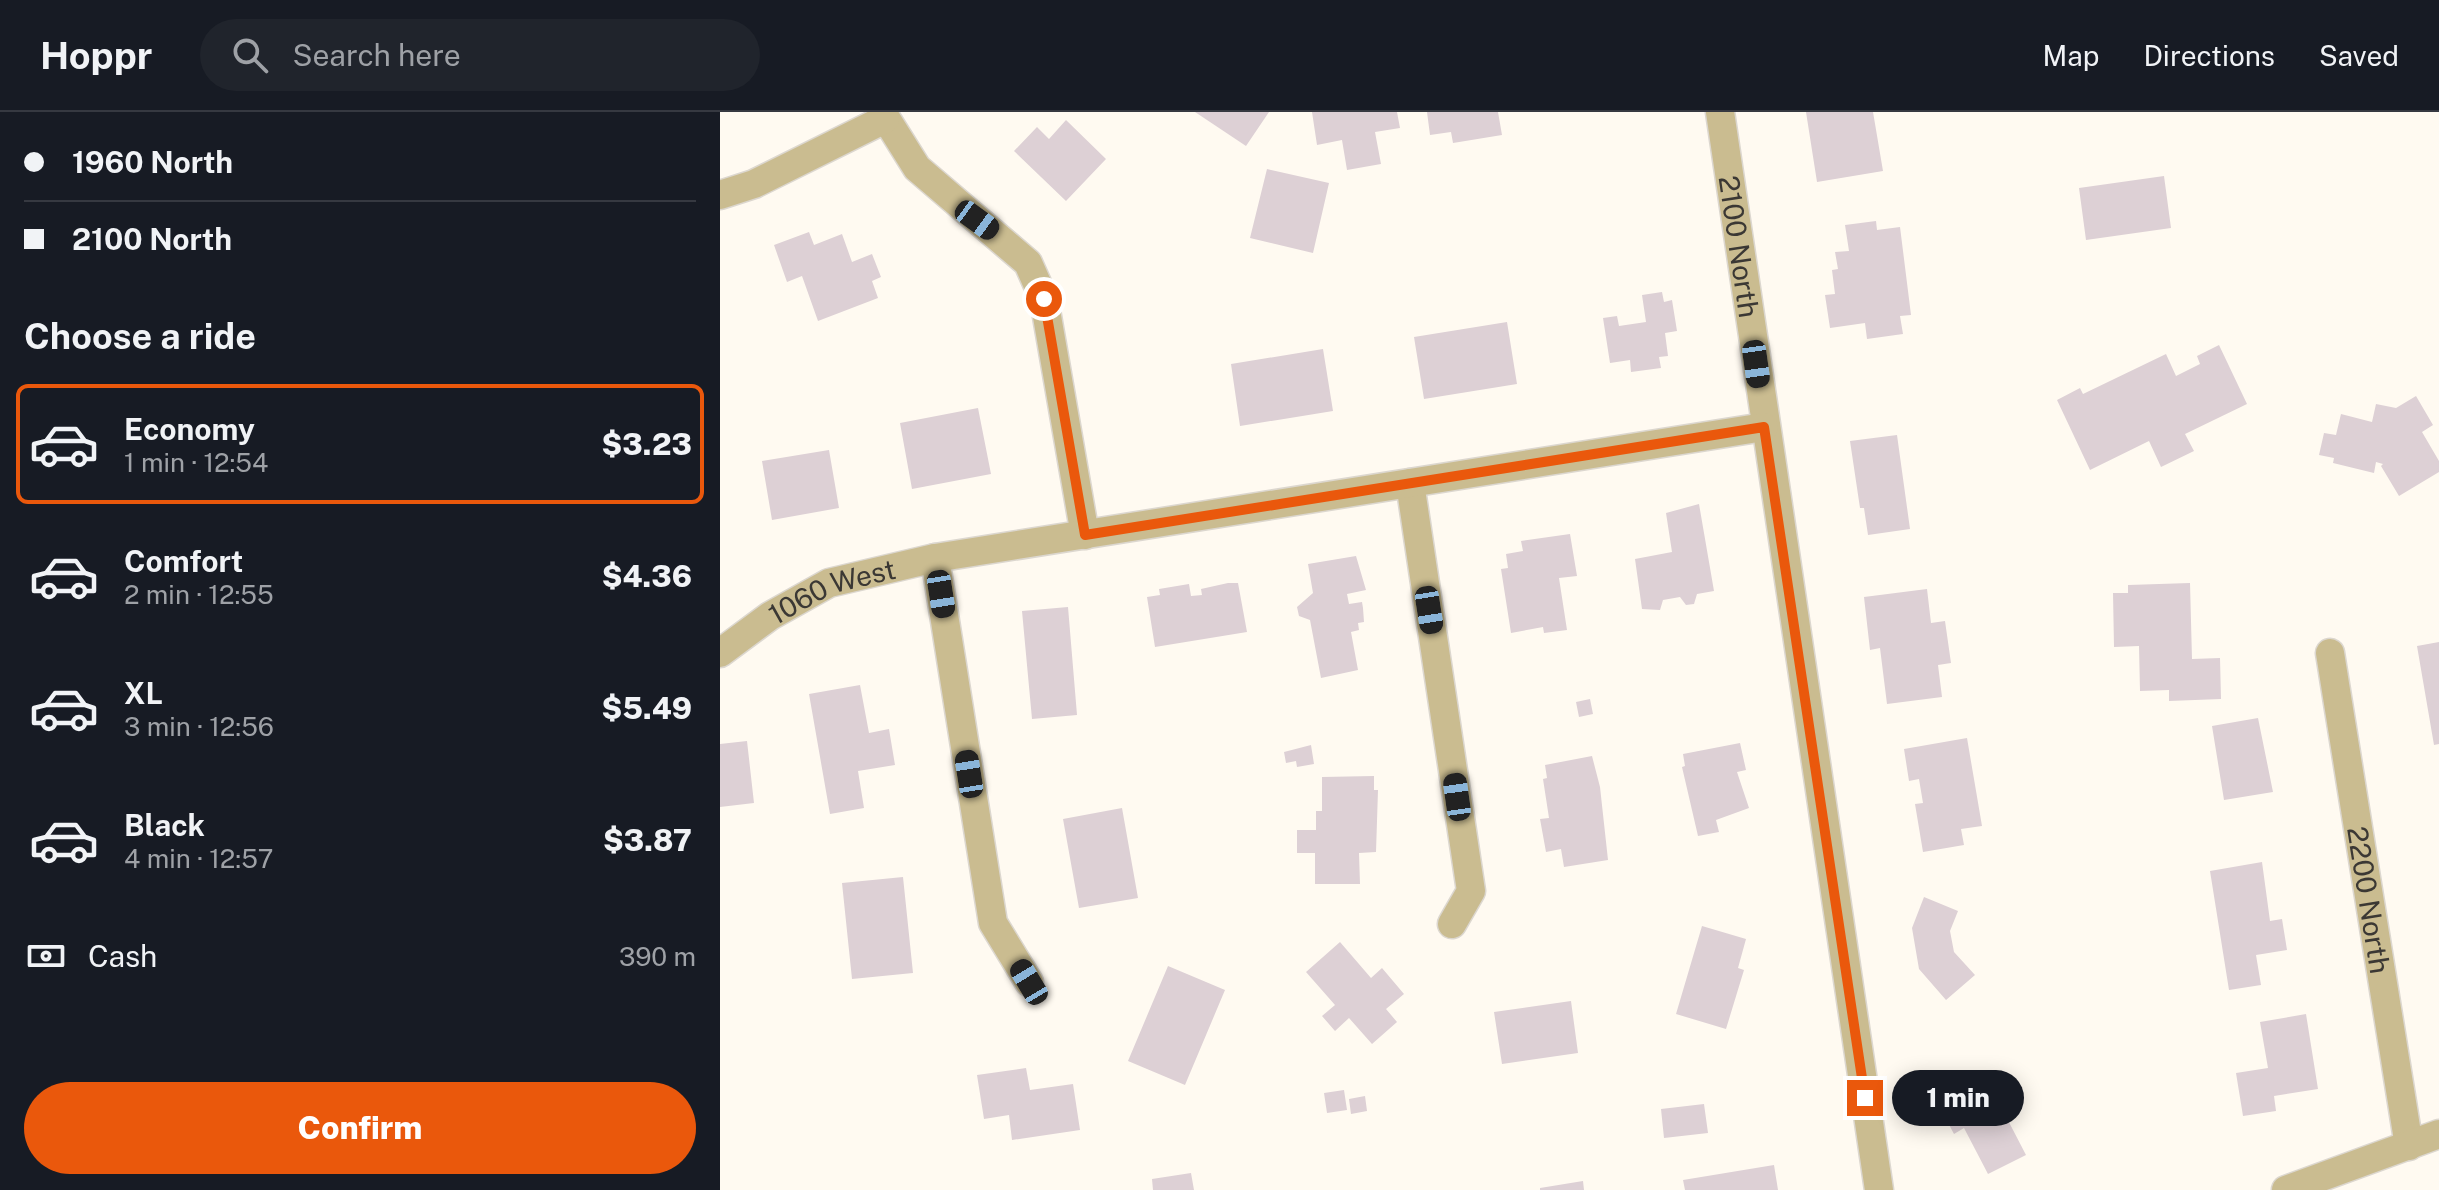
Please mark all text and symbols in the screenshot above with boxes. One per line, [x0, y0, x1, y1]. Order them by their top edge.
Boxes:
search box [200, 19, 760, 91]
text: Hoppr [40, 33, 152, 78]
icon: search [228, 33, 272, 77]
text: Search here [292, 37, 461, 73]
text: Map [2043, 39, 2099, 72]
text: Directions [2143, 39, 2275, 72]
text: Saved [2319, 39, 2399, 72]
text: 1960 North [72, 144, 233, 180]
street label: 2100 North [1713, 173, 1767, 320]
car [951, 196, 1003, 244]
text: 2100 North [72, 221, 232, 257]
route start [1026, 281, 1062, 317]
text: Choose a ride [24, 315, 256, 357]
car [1741, 339, 1771, 389]
icon: car [28, 408, 100, 480]
text: Economy [124, 411, 255, 447]
text: $3.23 [602, 426, 692, 462]
text: 1 min · 12:54 [124, 447, 268, 478]
icon: car [28, 540, 100, 612]
text: Comfort [124, 543, 243, 579]
street label: 1060 West [762, 551, 899, 630]
text: $4.36 [602, 558, 692, 594]
car [925, 568, 957, 620]
text: 2 min · 12:55 [124, 579, 274, 610]
car [1413, 584, 1445, 636]
icon: car [28, 672, 100, 744]
text: XL [124, 675, 163, 711]
text: $5.49 [602, 690, 692, 726]
text: 3 min · 12:56 [124, 711, 274, 742]
car [953, 748, 985, 800]
car [1442, 772, 1472, 822]
icon: car [28, 804, 100, 876]
text: Black [124, 807, 205, 843]
text: $3.87 [603, 822, 692, 858]
street label: 2200 North [2342, 824, 2398, 976]
text: 4 min · 12:57 [124, 843, 273, 874]
icon: cash [24, 934, 68, 978]
text: Cash [88, 938, 157, 974]
text: 390 m [619, 941, 696, 972]
car [1006, 955, 1052, 1009]
callout: 1 min [1893, 1070, 2025, 1126]
route end [1847, 1080, 1883, 1116]
button: Confirm [24, 1082, 696, 1174]
text: 1 min [1926, 1082, 1990, 1113]

